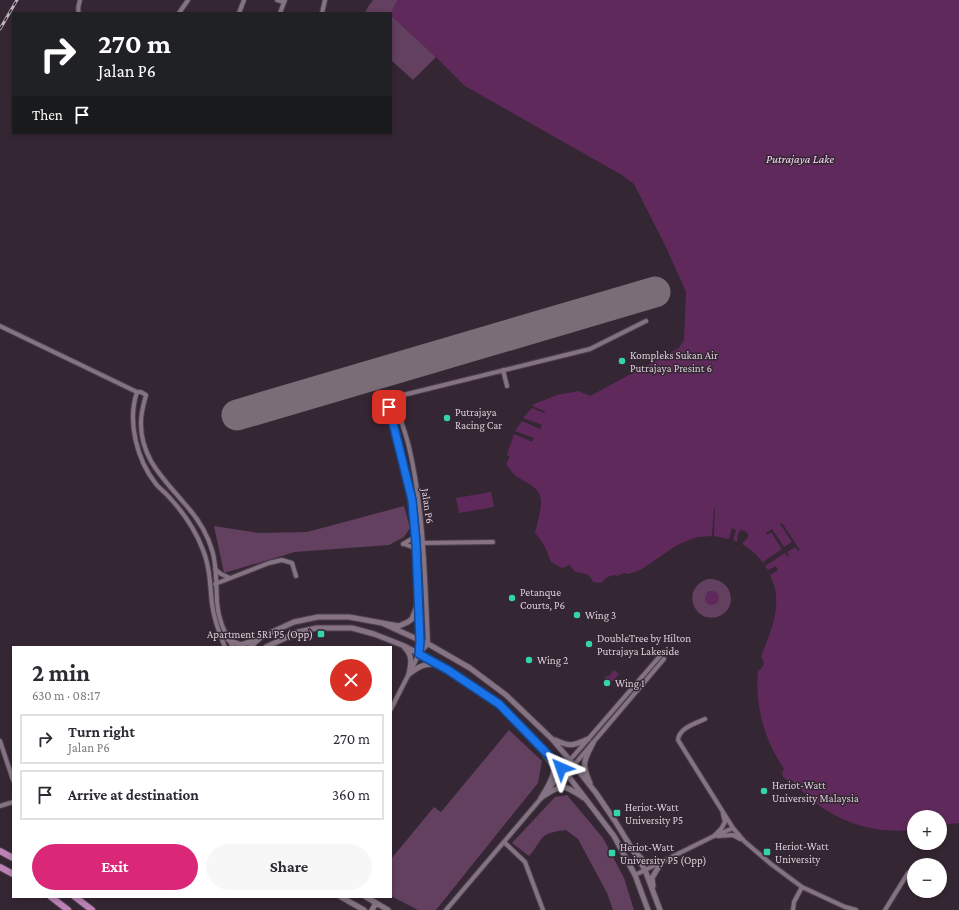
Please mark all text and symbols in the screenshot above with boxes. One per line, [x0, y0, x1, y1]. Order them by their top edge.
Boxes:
icon: right [32, 28, 84, 80]
text: 270 m [98, 28, 171, 59]
text: Jalan P6 [98, 61, 156, 81]
icon: arrive [71, 104, 93, 126]
text: Then [32, 107, 63, 123]
water label: Putrajaya Lake [766, 152, 834, 166]
place label: Kompleks Sukan Air Putrajaya Presint 6 [630, 349, 718, 375]
marker: Kompleks Sukan Air Putrajaya Presint 6 [617, 356, 627, 366]
pin [372, 390, 406, 424]
icon: arrive [378, 396, 400, 418]
place label: Putrajaya Racing Car [455, 406, 502, 432]
marker: Putrajaya Racing Car [442, 413, 452, 423]
street label: Jalan P6 [418, 487, 436, 525]
place label: Petanque Courts, P6 [520, 586, 565, 612]
marker: Petanque Courts, P6 [507, 593, 517, 603]
place label: Wing 3 [585, 609, 616, 622]
marker: Wing 3 [572, 610, 582, 620]
place label: Apartment 5R1 P5 (Opp) [207, 628, 313, 641]
marker: Apartment 5R1 P5 (Opp) [316, 629, 326, 639]
place label: DoubleTree by Hilton Putrajaya Lakeside [597, 632, 691, 658]
marker: DoubleTree by Hilton Putrajaya Lakeside [584, 639, 594, 649]
place label: Wing 2 [537, 654, 568, 667]
marker: Wing 2 [524, 655, 534, 665]
text: 2 min [32, 659, 90, 686]
button: close [330, 659, 372, 701]
place label: Wing 1 [615, 677, 645, 690]
marker: Wing 1 [602, 678, 612, 688]
text: 630 m · 08:17 [32, 688, 100, 703]
text: Turn right [68, 724, 135, 740]
icon: right [34, 728, 56, 750]
text: 270 m [333, 731, 370, 747]
text: Jalan P6 [68, 740, 110, 755]
position arrow [540, 747, 582, 789]
place label: Heriot-Watt University Malaysia [772, 779, 859, 805]
icon: arrive [34, 784, 56, 806]
marker: Heriot-Watt University Malaysia [759, 786, 769, 796]
text: Arrive at destination [68, 787, 199, 803]
text: 360 m [332, 787, 370, 803]
place label: Heriot-Watt University P5 [625, 801, 683, 827]
marker: Heriot-Watt University P5 [612, 808, 622, 818]
map controls [907, 810, 947, 898]
button: + [907, 810, 947, 850]
place label: Heriot-Watt University [775, 840, 829, 866]
place label: Heriot-Watt University P5 (Opp) [620, 841, 707, 867]
button: Exit [32, 844, 198, 890]
button: Share [206, 844, 372, 890]
marker: Heriot-Watt University [762, 847, 772, 857]
marker: Heriot-Watt University P5 (Opp) [607, 848, 617, 858]
button: − [907, 858, 947, 898]

